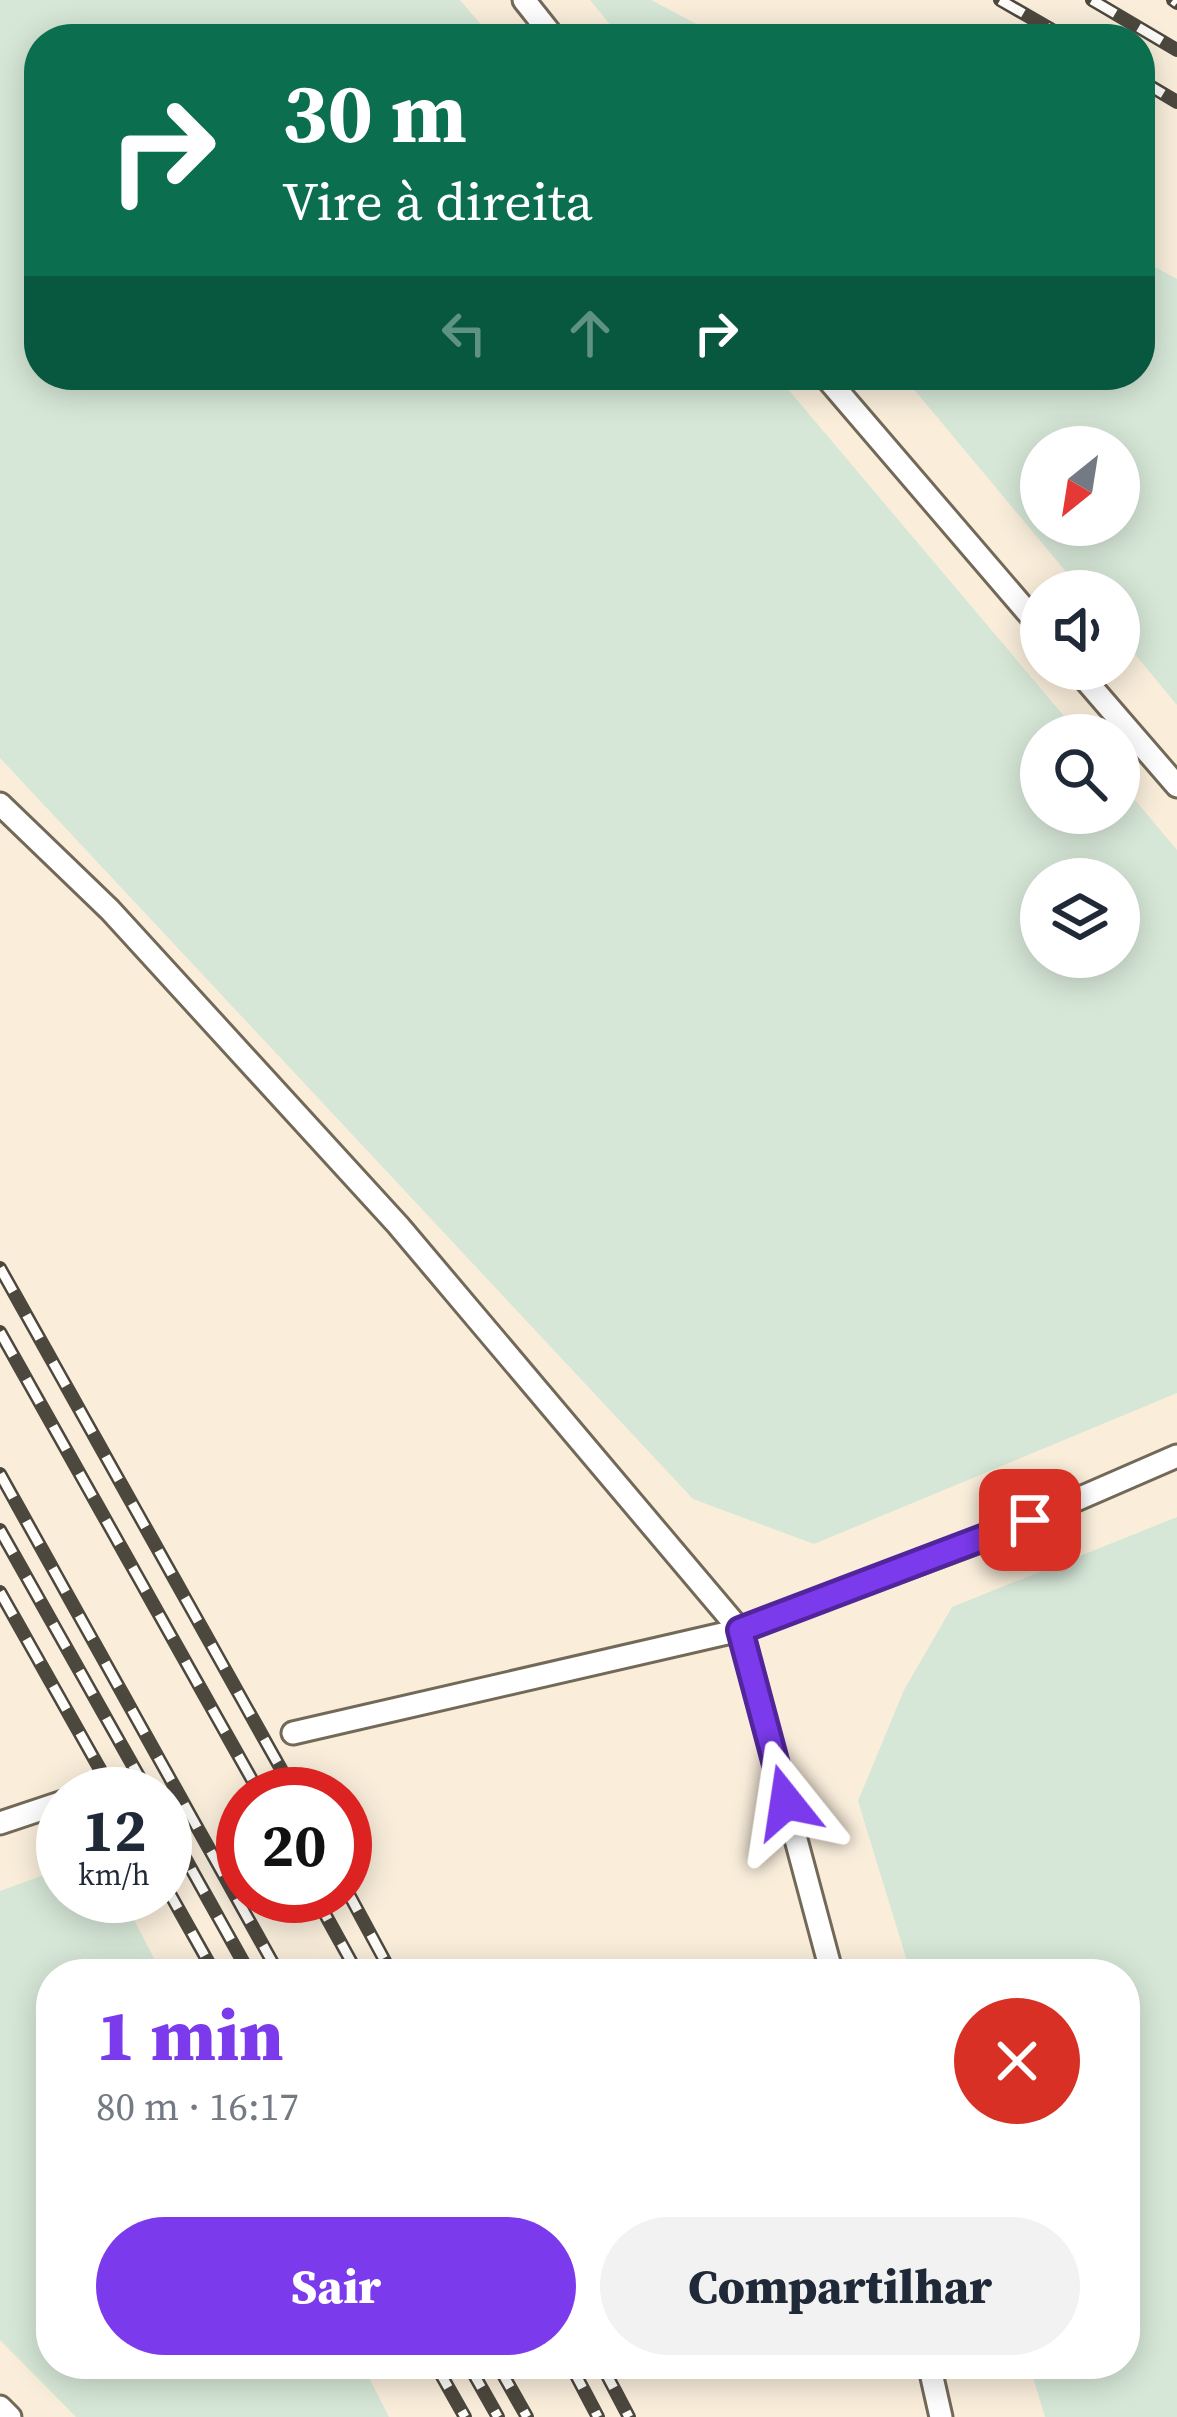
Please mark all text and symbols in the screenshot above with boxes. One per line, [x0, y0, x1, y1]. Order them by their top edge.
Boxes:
text: 30 m [282, 55, 467, 170]
icon: right [84, 72, 240, 228]
text: Vire à direita [282, 164, 593, 238]
icon: left [431, 300, 497, 366]
icon: ahead [557, 300, 623, 366]
icon: right [683, 300, 749, 366]
north arrow [1020, 426, 1140, 546]
map controls [1020, 426, 1140, 978]
button: sound [1020, 570, 1140, 690]
button: search [1020, 714, 1140, 834]
button: layers [1020, 858, 1140, 978]
pin [979, 1469, 1081, 1571]
icon: arrive [997, 1487, 1063, 1553]
position arrow [723, 1739, 849, 1865]
speed limit sign: 20 [216, 1767, 372, 1923]
text: 12 [81, 1789, 147, 1871]
text: km/h [78, 1854, 150, 1895]
text: 1 min [96, 1985, 284, 2084]
button: close [954, 1998, 1080, 2124]
text: 80 m · 16:17 [96, 2080, 299, 2133]
button: Sair [96, 2217, 576, 2355]
button: Compartilhar [600, 2217, 1080, 2355]

